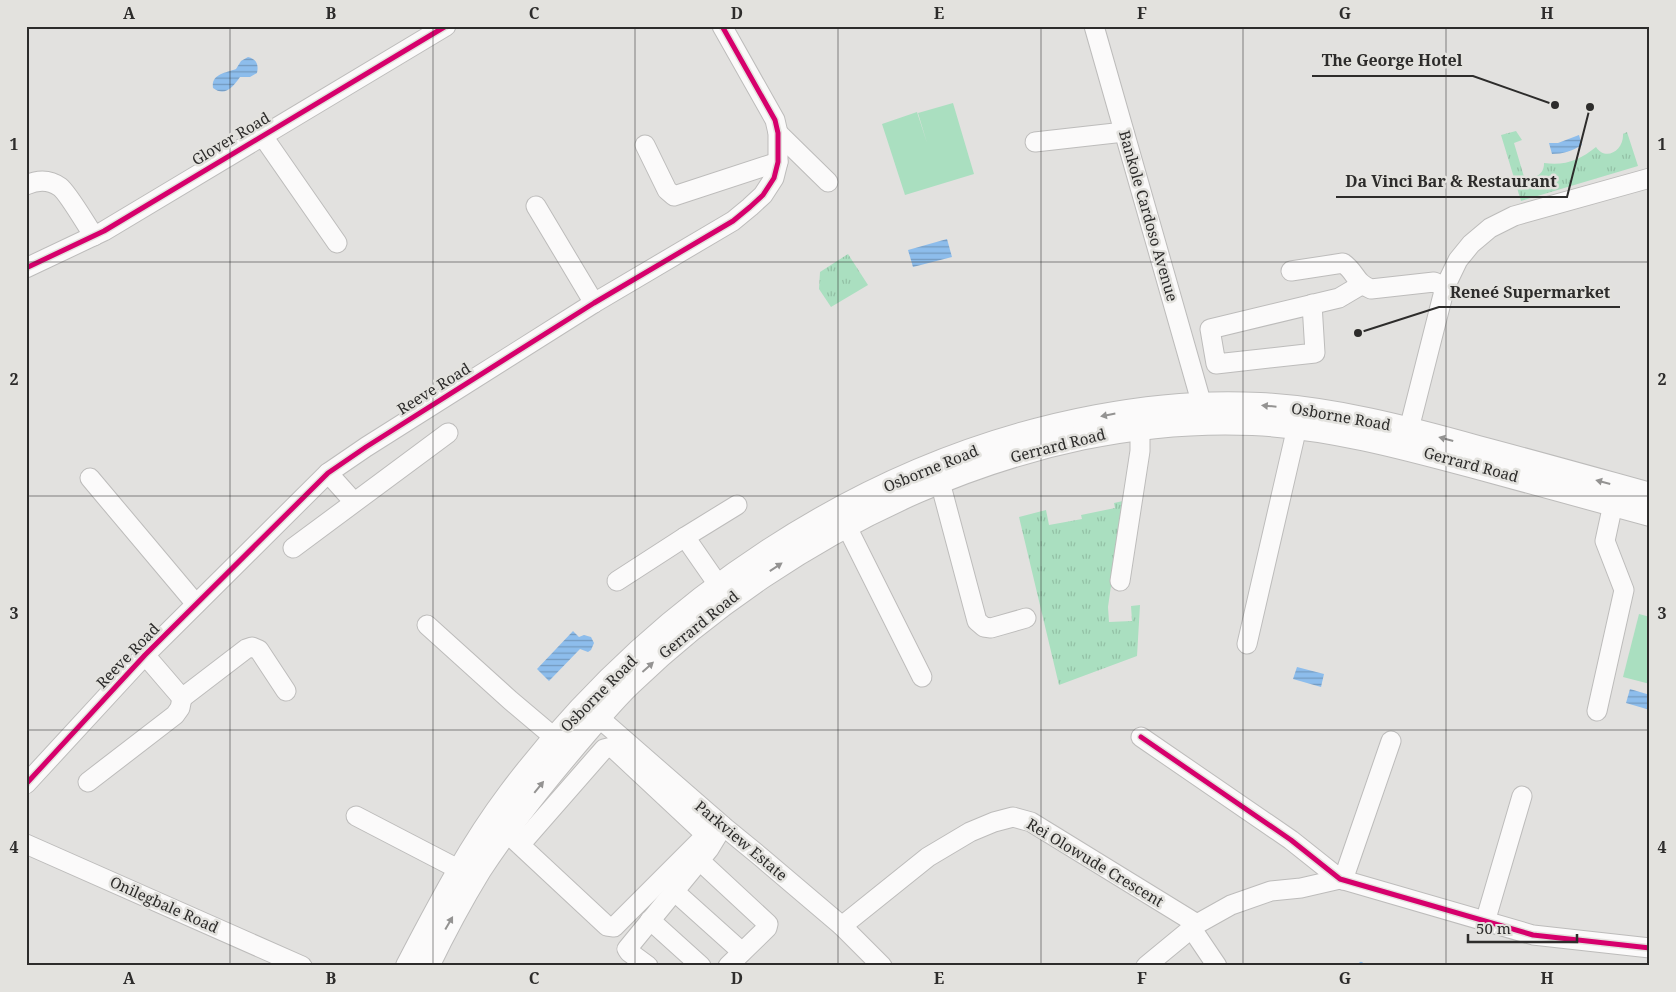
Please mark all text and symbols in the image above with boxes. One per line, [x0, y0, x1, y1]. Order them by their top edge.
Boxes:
text: A [123, 2, 136, 24]
text: B [326, 2, 337, 24]
text: C [529, 2, 540, 24]
text: D [731, 2, 743, 24]
text: E [934, 2, 944, 24]
text: F [1137, 2, 1147, 24]
text: G [1339, 2, 1351, 24]
text: H [1540, 2, 1554, 24]
callout: The George Hotel [1312, 45, 1473, 76]
text: The George Hotel [1322, 49, 1463, 71]
street label: Glover Road [188, 107, 273, 169]
street label: Bankole Cardoso Avenue [1115, 128, 1183, 304]
text: 1 [9, 133, 19, 155]
text: 1 [1657, 133, 1667, 155]
callout: Da Vinci Bar & Restaurant [1336, 166, 1567, 197]
text: Da Vinci Bar & Restaurant [1345, 170, 1557, 192]
callout: Reneé Supermarket [1439, 276, 1620, 307]
text: Reneé Supermarket [1450, 281, 1611, 303]
street label: Reeve Road [393, 358, 474, 419]
text: 2 [9, 368, 19, 390]
text: 2 [1657, 368, 1667, 390]
street label: Osborne Road [1290, 397, 1392, 435]
one-way arrow [1261, 402, 1277, 410]
one-way arrow [1099, 412, 1115, 420]
street label: Gerrard Road [1008, 424, 1107, 467]
one-way arrow [1438, 435, 1454, 443]
street label: Osborne Road [880, 440, 981, 496]
street label: Gerrard Road [1422, 442, 1521, 486]
one-way arrow [1595, 478, 1610, 486]
one-way arrow [769, 562, 782, 572]
street label: Gerrard Road [654, 586, 742, 663]
text: 3 [9, 602, 19, 624]
text: 3 [1657, 602, 1667, 624]
street label: Reeve Road [91, 619, 163, 692]
street label: Osborne Road [556, 651, 641, 736]
one-way arrow [641, 661, 653, 673]
one-way arrow [533, 781, 544, 794]
street label: Parkview Estate [691, 796, 792, 885]
street label: Rei Olowude Crescent [1023, 813, 1168, 911]
text: 4 [9, 836, 19, 858]
text: 4 [1657, 836, 1667, 858]
street label: Onilegbale Road [107, 871, 222, 937]
scale bar [1468, 912, 1577, 944]
one-way arrow [445, 915, 453, 930]
text: 50 m [1476, 918, 1511, 938]
text: A [123, 967, 136, 989]
text: B [326, 967, 337, 989]
text: C [529, 967, 540, 989]
text: D [731, 967, 743, 989]
text: E [934, 967, 944, 989]
text: F [1137, 967, 1147, 989]
text: G [1339, 967, 1351, 989]
text: H [1540, 967, 1554, 989]

